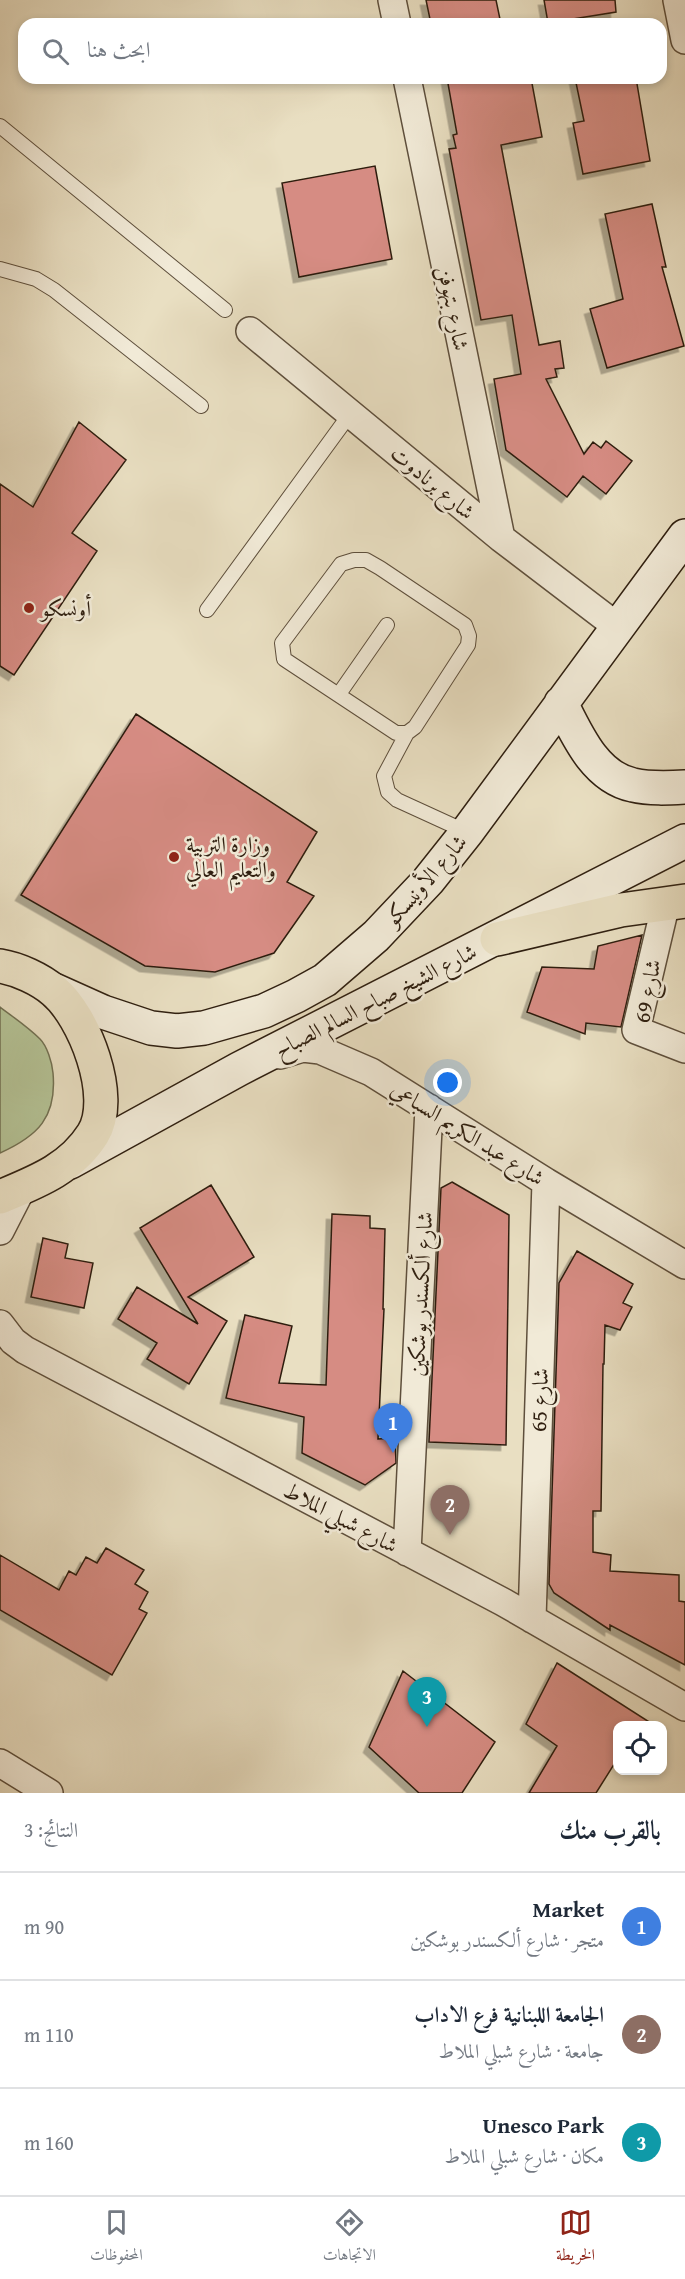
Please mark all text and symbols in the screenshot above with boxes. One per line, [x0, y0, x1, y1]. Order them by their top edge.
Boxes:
search box [18, 18, 667, 84]
text: ابحث هنا [87, 33, 151, 65]
icon: search [39, 35, 72, 68]
street label: شارع بتهوفن [427, 263, 478, 354]
street label: شارع برنادوت [382, 437, 482, 529]
place label: أونسكو [39, 592, 92, 624]
marker: أونسكو [22, 601, 36, 615]
street label: شارع الأونيسكو [375, 827, 476, 937]
place label: وزارة التربية والتعليم العالي [186, 828, 276, 891]
marker: وزارة التربية والتعليم العالي [167, 850, 181, 864]
street label: شارع الشيخ صباح السالم الصباح [268, 935, 484, 1069]
street label: شارع 69 [625, 956, 672, 1026]
your location [433, 1068, 462, 1097]
street label: شارع عبد الكريم السباعي [383, 1073, 551, 1197]
street label: شارع ألكسندر بوشكين [400, 1211, 443, 1377]
street label: شارع 65 [522, 1367, 559, 1433]
pin: 1 [374, 1404, 412, 1453]
street label: شارع شبلي الملاط [275, 1473, 404, 1566]
pin: 2 [430, 1486, 470, 1535]
pin: 3 [408, 1678, 446, 1727]
map controls [613, 1721, 667, 1775]
button: locate [613, 1721, 667, 1775]
text: بالقرب منك [559, 1810, 661, 1849]
text: النتائج: 3 [24, 1815, 78, 1844]
text: Market [533, 1893, 604, 1925]
text: 90 m [24, 1912, 64, 1941]
text: 1 [636, 1912, 647, 1941]
text: متجر · شارع ألكسندر بوشكين [410, 1925, 604, 1954]
text: الجامعة اللبنانية فرع الاداب [414, 1998, 604, 2030]
text: 110 m [24, 2020, 74, 2049]
text: 2 [636, 2020, 647, 2049]
text: جامعة · شارع شبلي الملاط [438, 2036, 604, 2065]
text: Unesco Park [483, 2109, 604, 2141]
text: 160 m [24, 2128, 74, 2157]
text: 3 [636, 2128, 647, 2157]
text: مكان · شارع شبلي الملاط [444, 2141, 604, 2170]
tab: المحفوظات [90, 2206, 143, 2270]
tab: الاتجاهات [323, 2206, 376, 2270]
tab: الخريطة [556, 2206, 595, 2270]

